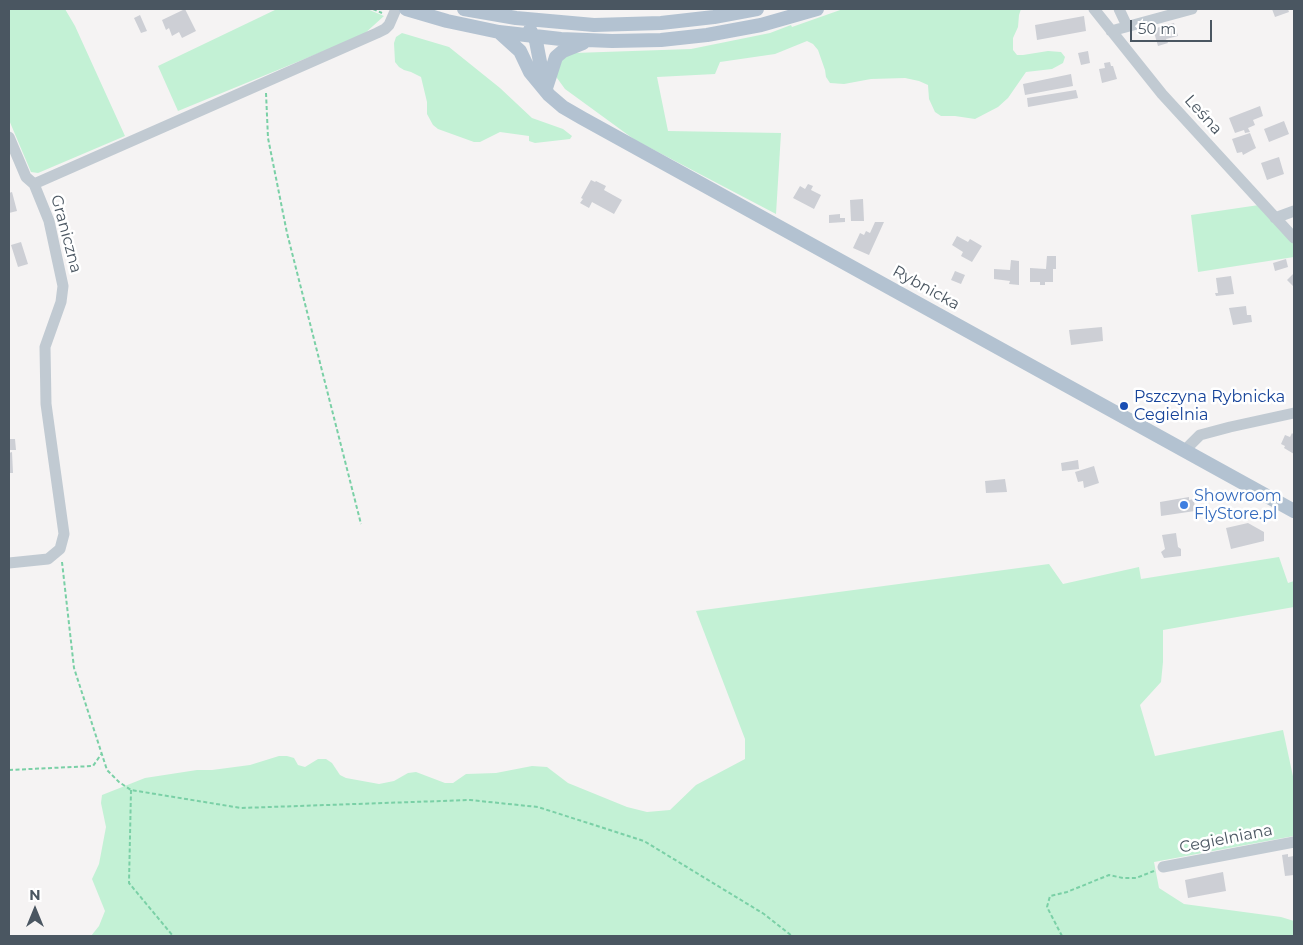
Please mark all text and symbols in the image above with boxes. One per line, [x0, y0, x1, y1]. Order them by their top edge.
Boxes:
scale bar [1133, 10, 1216, 42]
text: 50 m [1138, 19, 1176, 38]
street label: Leśna [1180, 91, 1226, 139]
street label: Graniczna [46, 193, 86, 275]
street label: Rybnicka [889, 262, 963, 314]
place label: Pszczyna Rybnicka Cegielnia [1134, 387, 1285, 425]
marker: Pszczyna Rybnicka Cegielnia [1118, 400, 1130, 412]
place label: Showroom FlyStore.pl [1194, 486, 1282, 524]
marker: Showroom FlyStore.pl [1178, 499, 1190, 511]
street label: Cegielniana [1178, 821, 1274, 857]
north arrow [10, 885, 60, 935]
text: N [29, 886, 41, 904]

